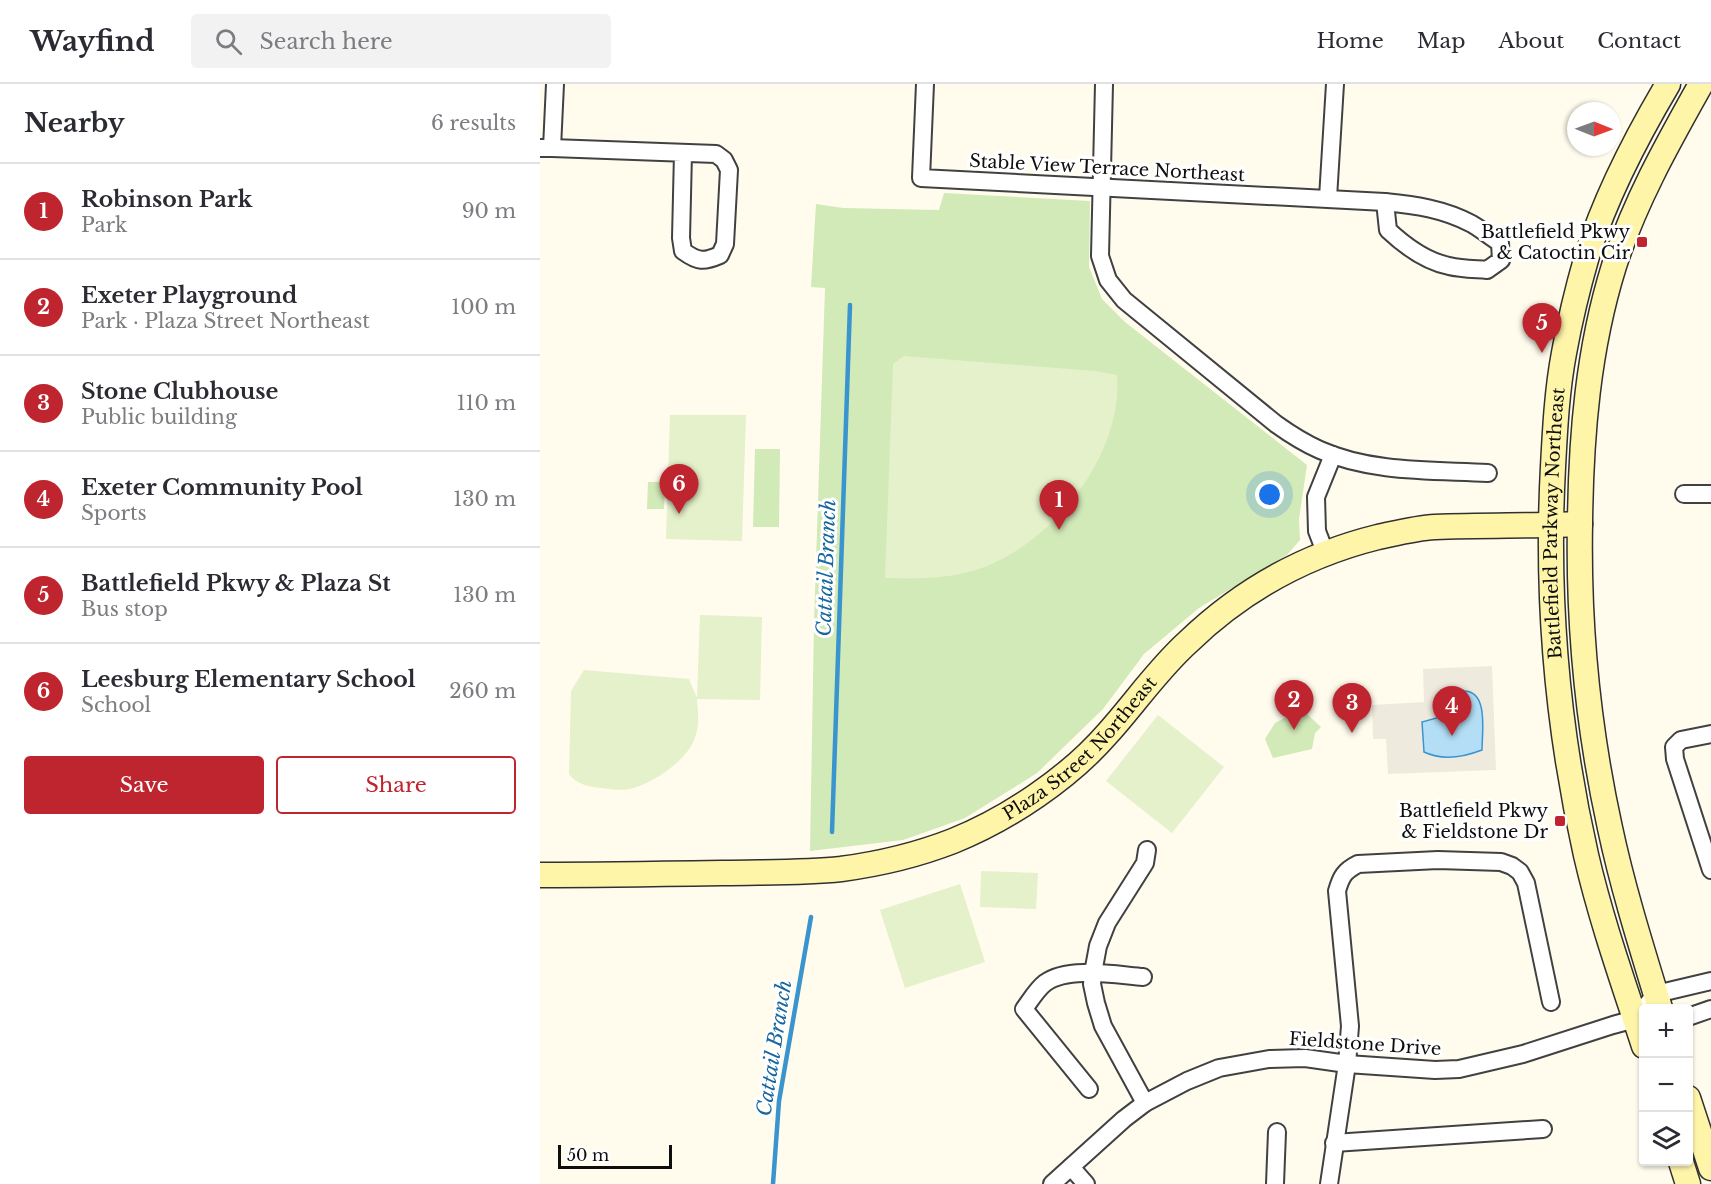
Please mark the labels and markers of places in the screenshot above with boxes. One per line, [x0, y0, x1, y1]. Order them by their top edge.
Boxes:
place label: Battlefield Pkwy & Catoctin Cir [1481, 221, 1630, 264]
marker: Battlefield Pkwy & Catoctin Cir [1635, 235, 1649, 249]
pin: 5 [1522, 304, 1562, 353]
pin: 6 [660, 464, 698, 514]
pin: 1 [1040, 480, 1078, 530]
pin: 2 [1274, 680, 1314, 730]
pin: 3 [1332, 684, 1372, 733]
pin: 4 [1432, 686, 1472, 736]
place label: Battlefield Pkwy & Fieldstone Dr [1399, 800, 1548, 843]
marker: Battlefield Pkwy & Fieldstone Dr [1553, 814, 1567, 828]

